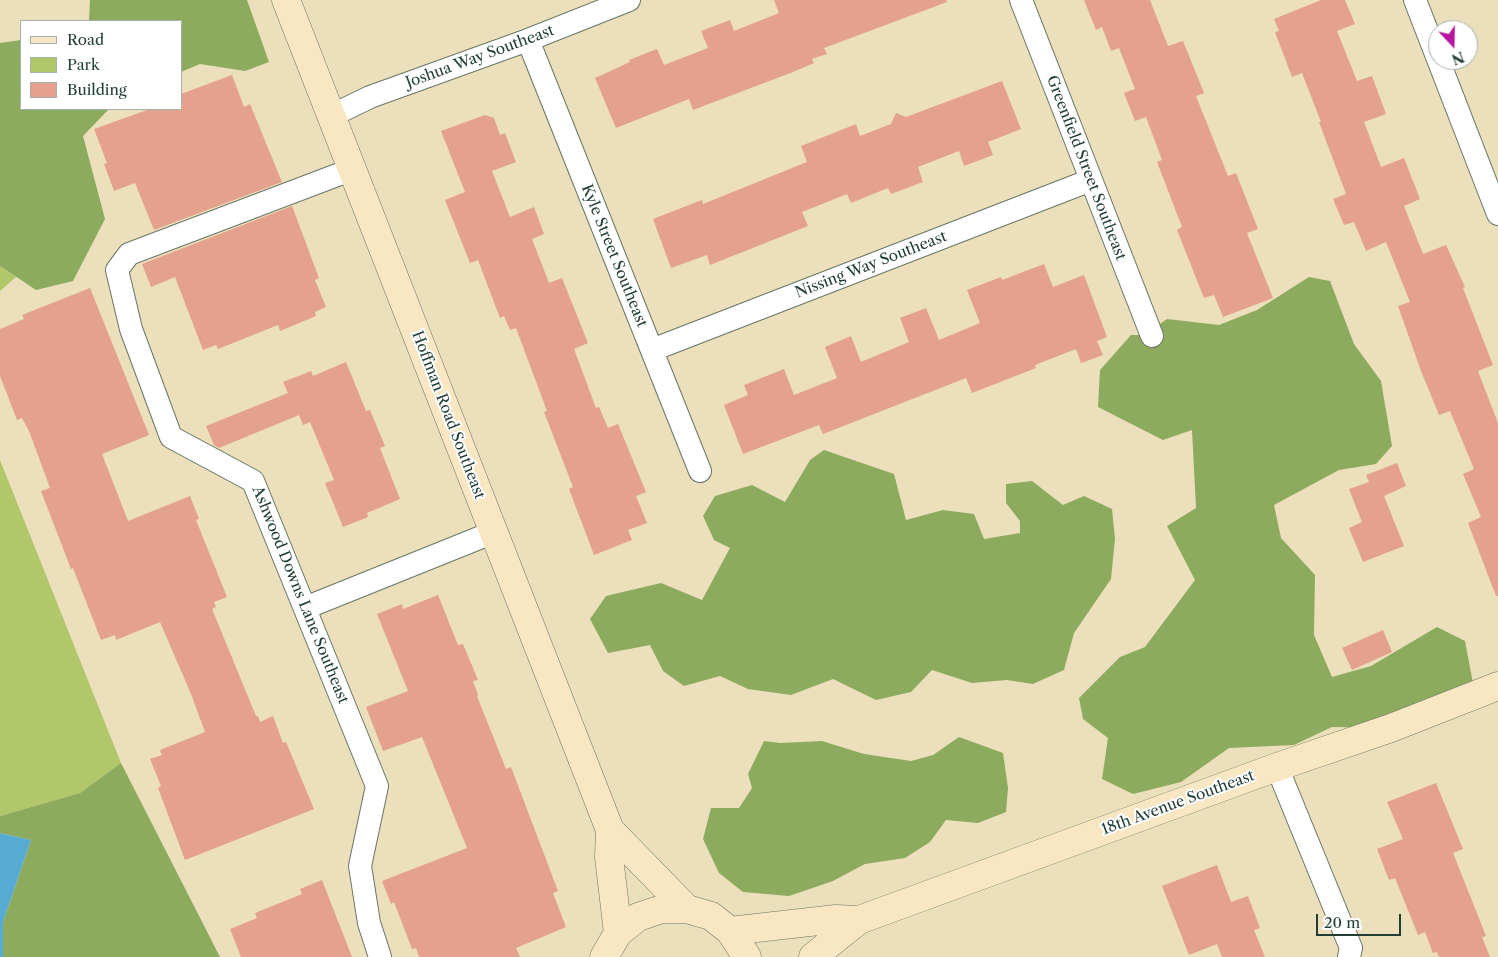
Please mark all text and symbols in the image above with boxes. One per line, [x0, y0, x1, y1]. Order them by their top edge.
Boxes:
legend [20, 20, 182, 110]
north arrow [1428, 20, 1478, 70]
street label: Joshua Way Southeast [403, 22, 557, 92]
text: Road [67, 30, 104, 49]
text: N [1449, 47, 1467, 69]
text: Park [67, 55, 100, 74]
street label: Greenfield Street Southeast [1042, 73, 1130, 263]
text: Building [67, 80, 127, 99]
street label: Kyle Street Southeast [577, 182, 651, 330]
street label: Nissing Way Southeast [793, 228, 949, 302]
street label: Hoffman Road Southeast [408, 328, 488, 502]
street label: Ashwood Downs Lane Southeast [248, 484, 352, 706]
street label: 18th Avenue Southeast [1099, 767, 1257, 839]
scale bar [1318, 904, 1403, 936]
text: 20 m [1324, 913, 1360, 932]

